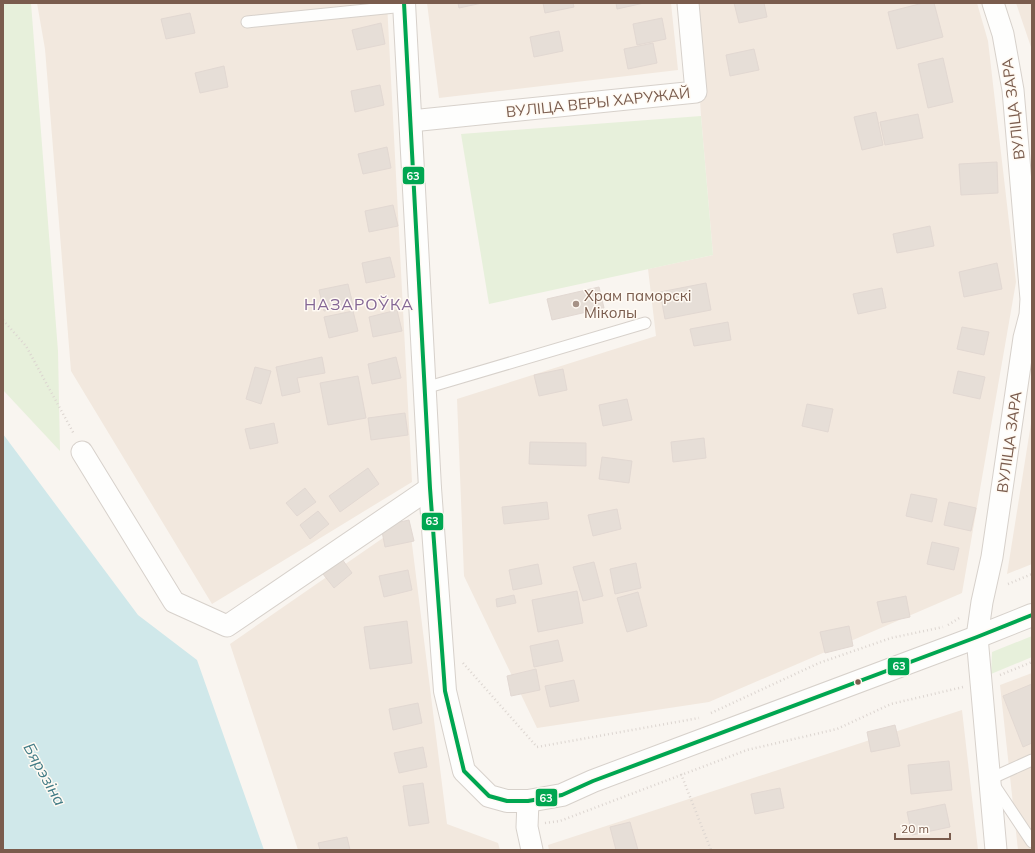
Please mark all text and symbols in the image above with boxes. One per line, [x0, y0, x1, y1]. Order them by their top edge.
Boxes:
street label: ВУЛІЦА ЗАРА [997, 57, 1029, 161]
street label: ВУЛІЦА ВЕРЫ ХАРУЖАЙ [505, 83, 691, 121]
line badge: 63 [402, 166, 425, 185]
text: 63 [406, 169, 420, 183]
place label: Храм паморскі Міколы [584, 286, 692, 322]
district label: НАЗАРОЎКА [304, 294, 414, 314]
marker: Храм паморскі Міколы [571, 299, 581, 309]
street label: ВУЛІЦА ЗАРА [992, 390, 1026, 494]
line badge: 63 [421, 512, 444, 531]
text: 63 [425, 514, 439, 528]
line badge: 63 [887, 657, 910, 676]
text: 63 [892, 659, 906, 673]
unlabelled marker [853, 677, 863, 687]
water label: Бярэзіна [19, 739, 71, 809]
line badge: 63 [535, 788, 558, 807]
text: 63 [539, 791, 553, 805]
scale bar [895, 815, 950, 841]
text: 20 m [901, 821, 929, 836]

